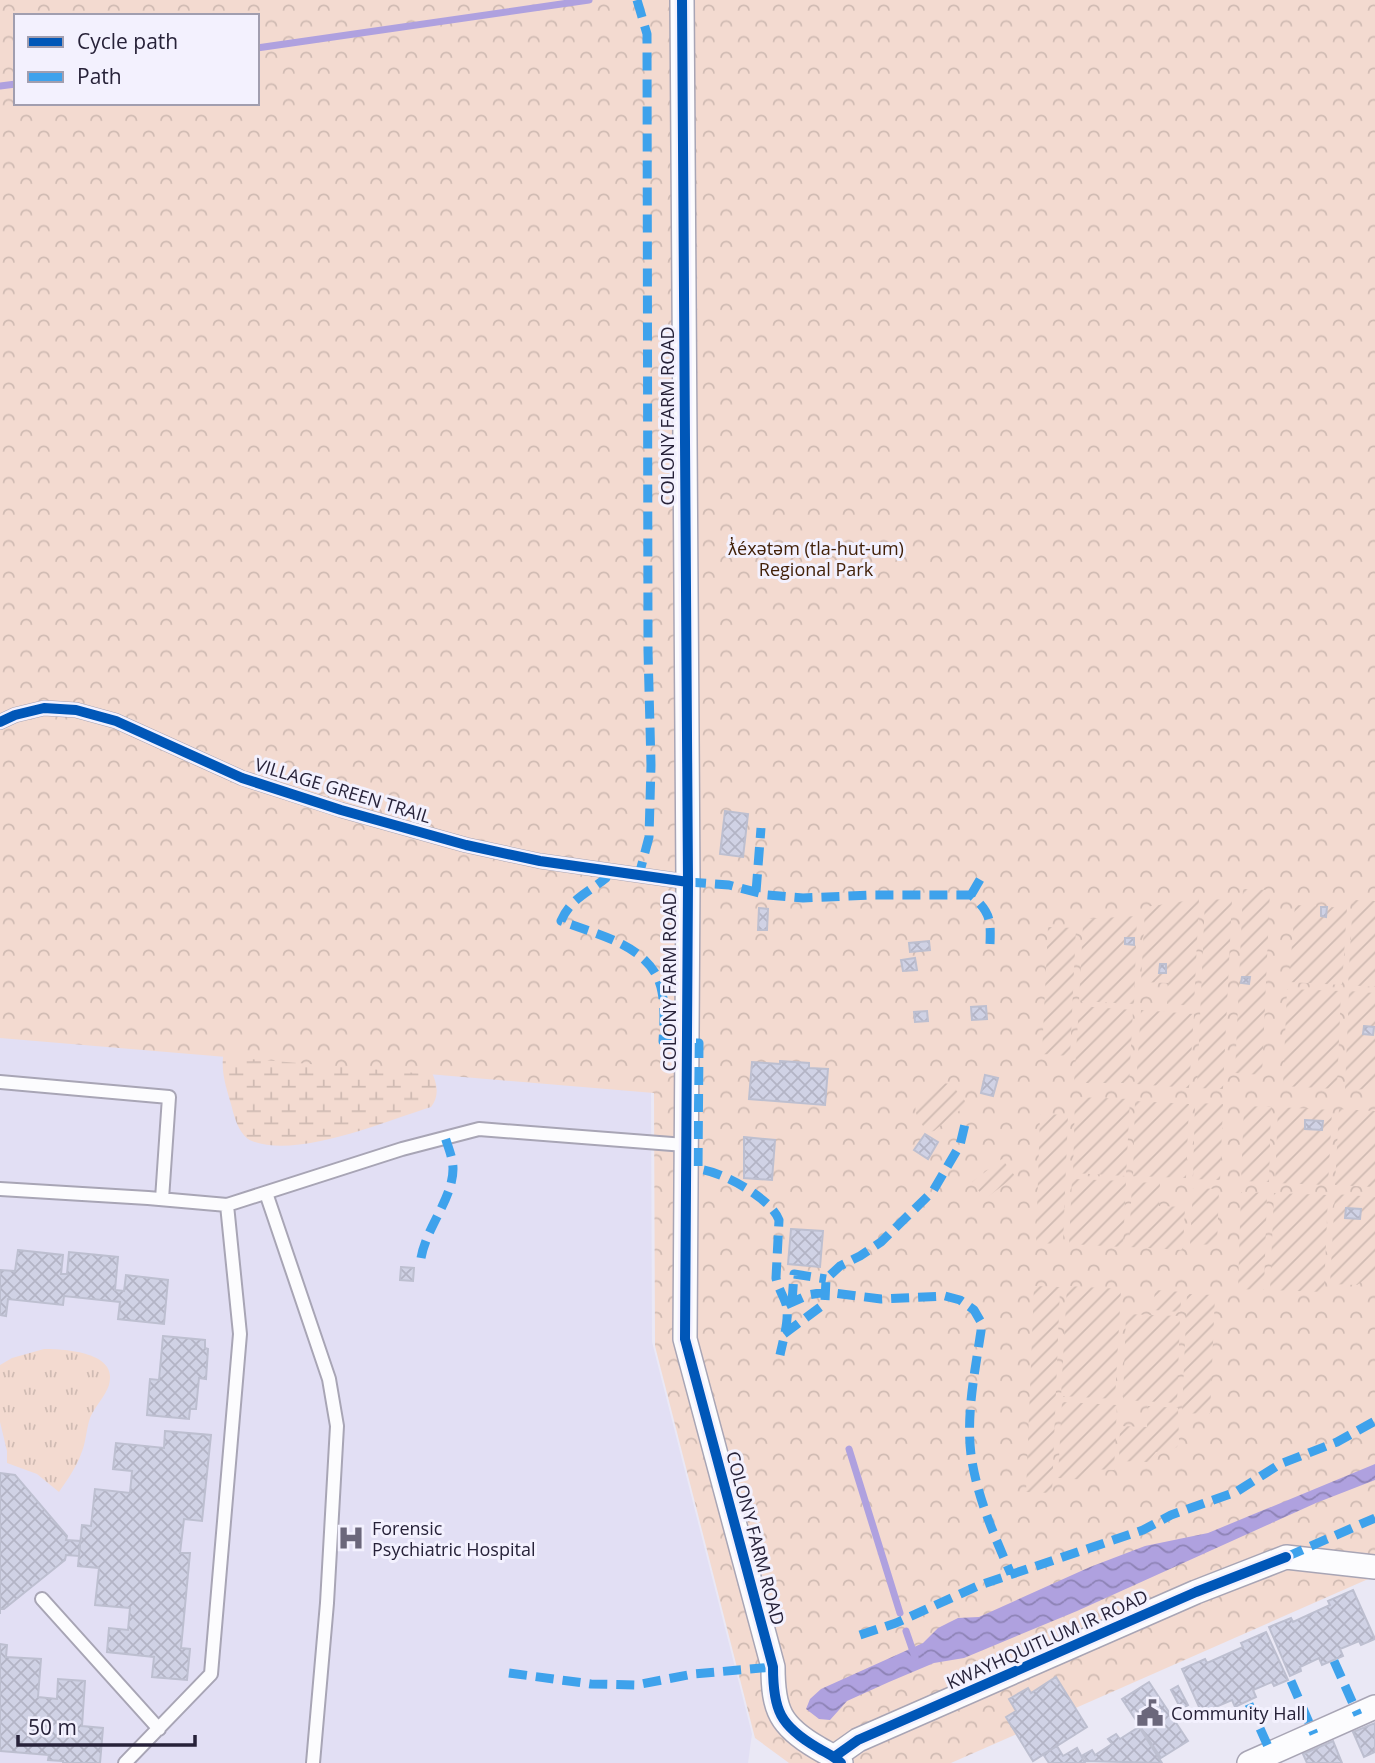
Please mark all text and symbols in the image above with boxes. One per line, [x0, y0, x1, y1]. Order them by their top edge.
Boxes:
legend [14, 14, 259, 105]
text: Cycle path [77, 27, 178, 55]
text: Path [77, 62, 122, 90]
street label: COLONY FARM ROAD [655, 326, 679, 506]
park label: ƛ̓éxətəm (tla-hut-um) Regional Park [728, 536, 904, 581]
street label: VILLAGE GREEN TRAIL [252, 752, 434, 828]
street label: COLONY FARM ROAD [657, 892, 681, 1072]
street label: COLONY FARM ROAD [721, 1448, 791, 1628]
place label: Forensic Psychiatric Hospital [372, 1516, 535, 1561]
hospital icon: Forensic Psychiatric Hospital [336, 1523, 366, 1553]
street label: KWAYHQUITLUM IR ROAD [942, 1584, 1152, 1694]
public building icon: Community Hall [1135, 1698, 1165, 1728]
place label: Community Hall [1171, 1701, 1306, 1725]
scale bar [18, 1704, 194, 1748]
text: 50 m [28, 1713, 77, 1741]

